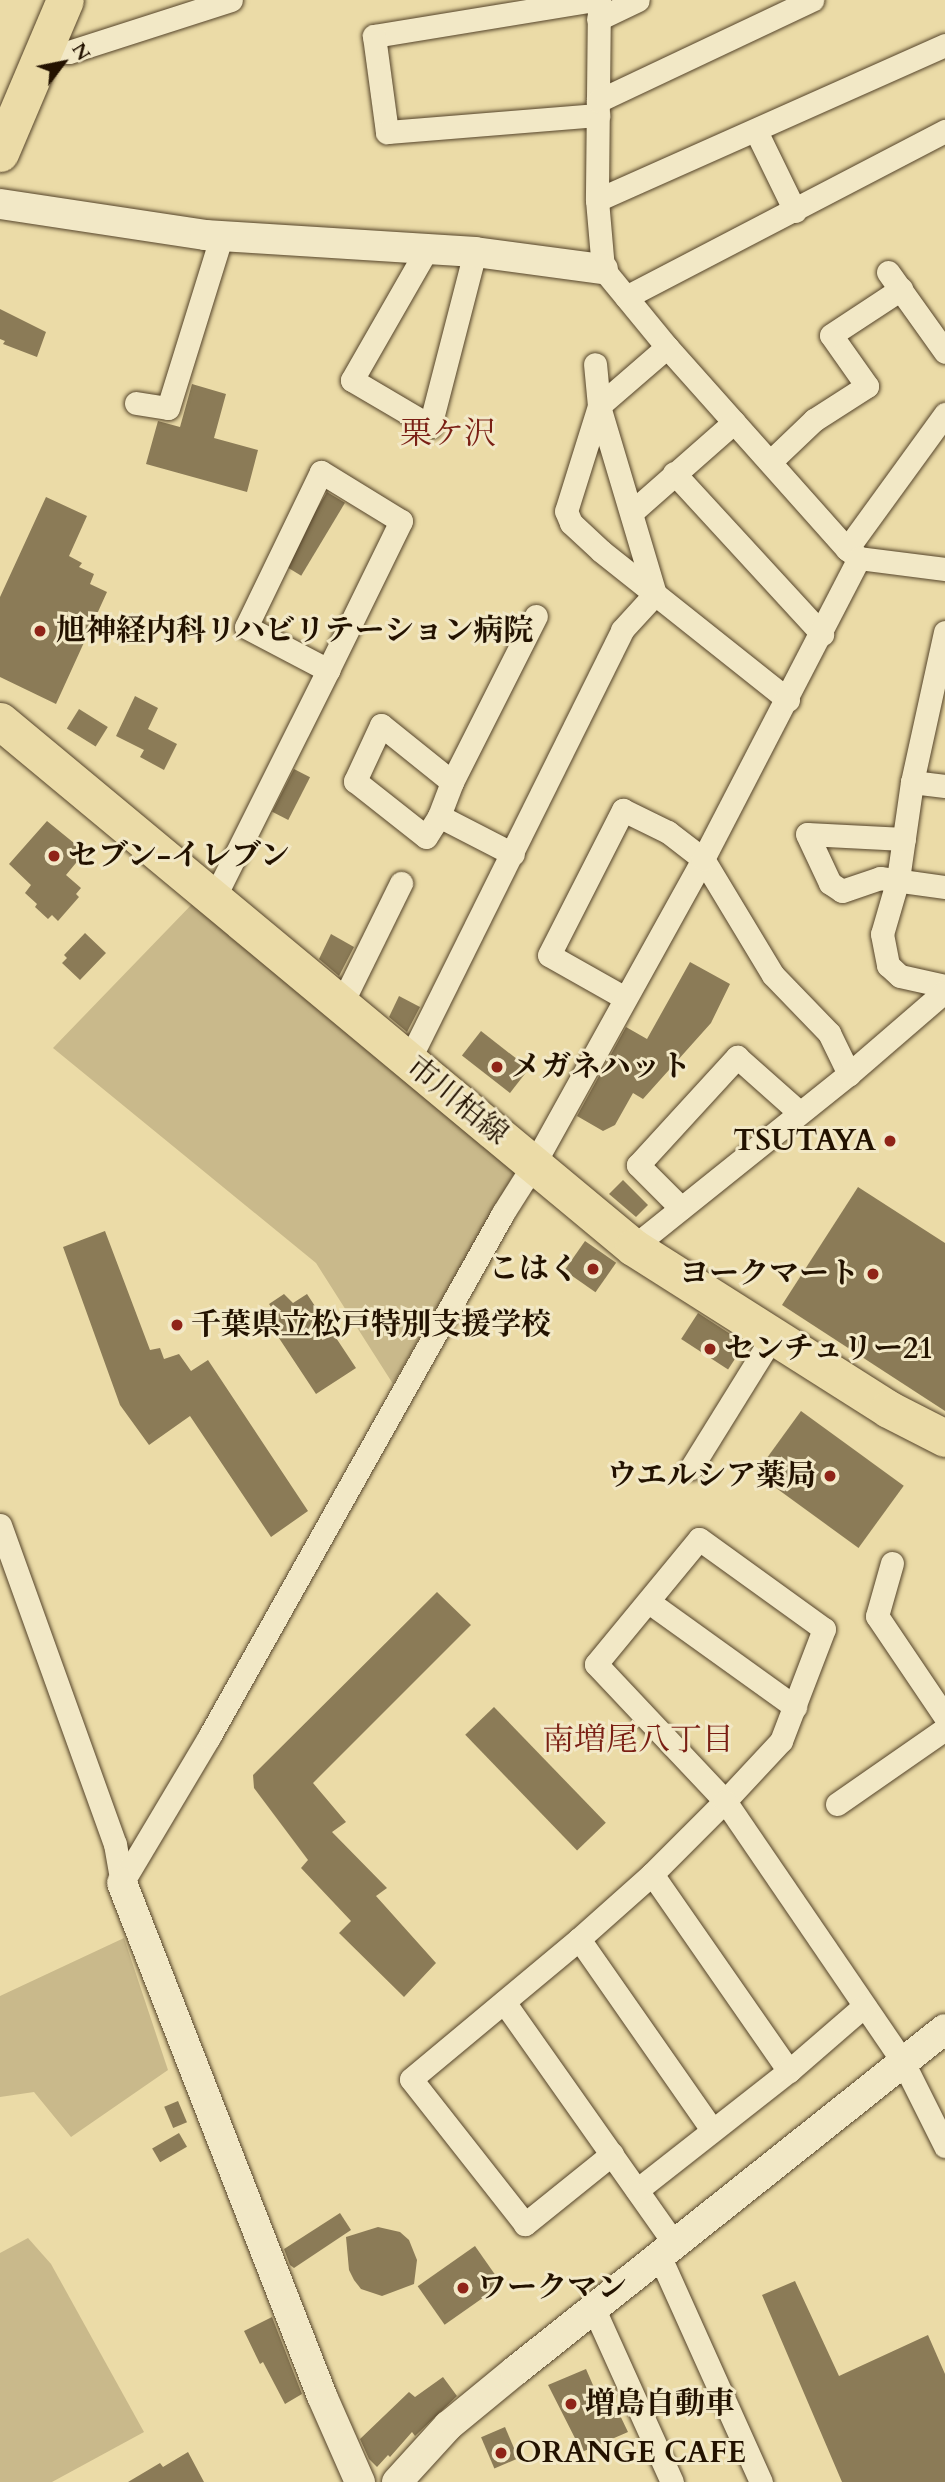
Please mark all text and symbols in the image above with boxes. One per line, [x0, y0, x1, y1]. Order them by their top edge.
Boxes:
north arrow [28, 28, 98, 98]
text: N [65, 38, 96, 66]
district label: 栗ケ沢 [400, 415, 496, 453]
place label: 旭神経内科リハビリテーション病院 [56, 613, 536, 649]
marker: 旭神経内科リハビリテーション病院 [30, 621, 50, 641]
place label: セブン-イレブン [68, 838, 292, 874]
marker: セブン-イレブン [46, 848, 62, 864]
street label: 市川柏線 [399, 1049, 515, 1153]
place label: メガネハット [511, 1049, 691, 1085]
marker: メガネハット [489, 1059, 505, 1075]
place label: TSUTAYA [733, 1123, 876, 1159]
marker: TSUTAYA [882, 1133, 898, 1149]
place label: こはく [489, 1251, 579, 1287]
place label: ヨークマート [679, 1256, 859, 1292]
marker: こはく [585, 1261, 601, 1277]
marker: ヨークマート [865, 1266, 881, 1282]
place label: 千葉県立松戸特別支援学校 [191, 1307, 551, 1343]
marker: 千葉県立松戸特別支援学校 [169, 1317, 185, 1333]
place label: センチュリー21 [724, 1331, 935, 1367]
marker: センチュリー21 [702, 1341, 718, 1357]
place label: ウエルシア薬局 [606, 1458, 816, 1494]
marker: ウエルシア薬局 [822, 1468, 838, 1484]
district label: 南増尾八丁目 [542, 1721, 734, 1759]
place label: ワークマン [477, 2270, 627, 2306]
marker: ワークマン [455, 2280, 471, 2296]
place label: 増島自動車 [585, 2386, 735, 2422]
marker: 増島自動車 [563, 2396, 579, 2412]
place label: ORANGE CAFE [515, 2435, 746, 2471]
marker: ORANGE CAFE [493, 2445, 509, 2461]

